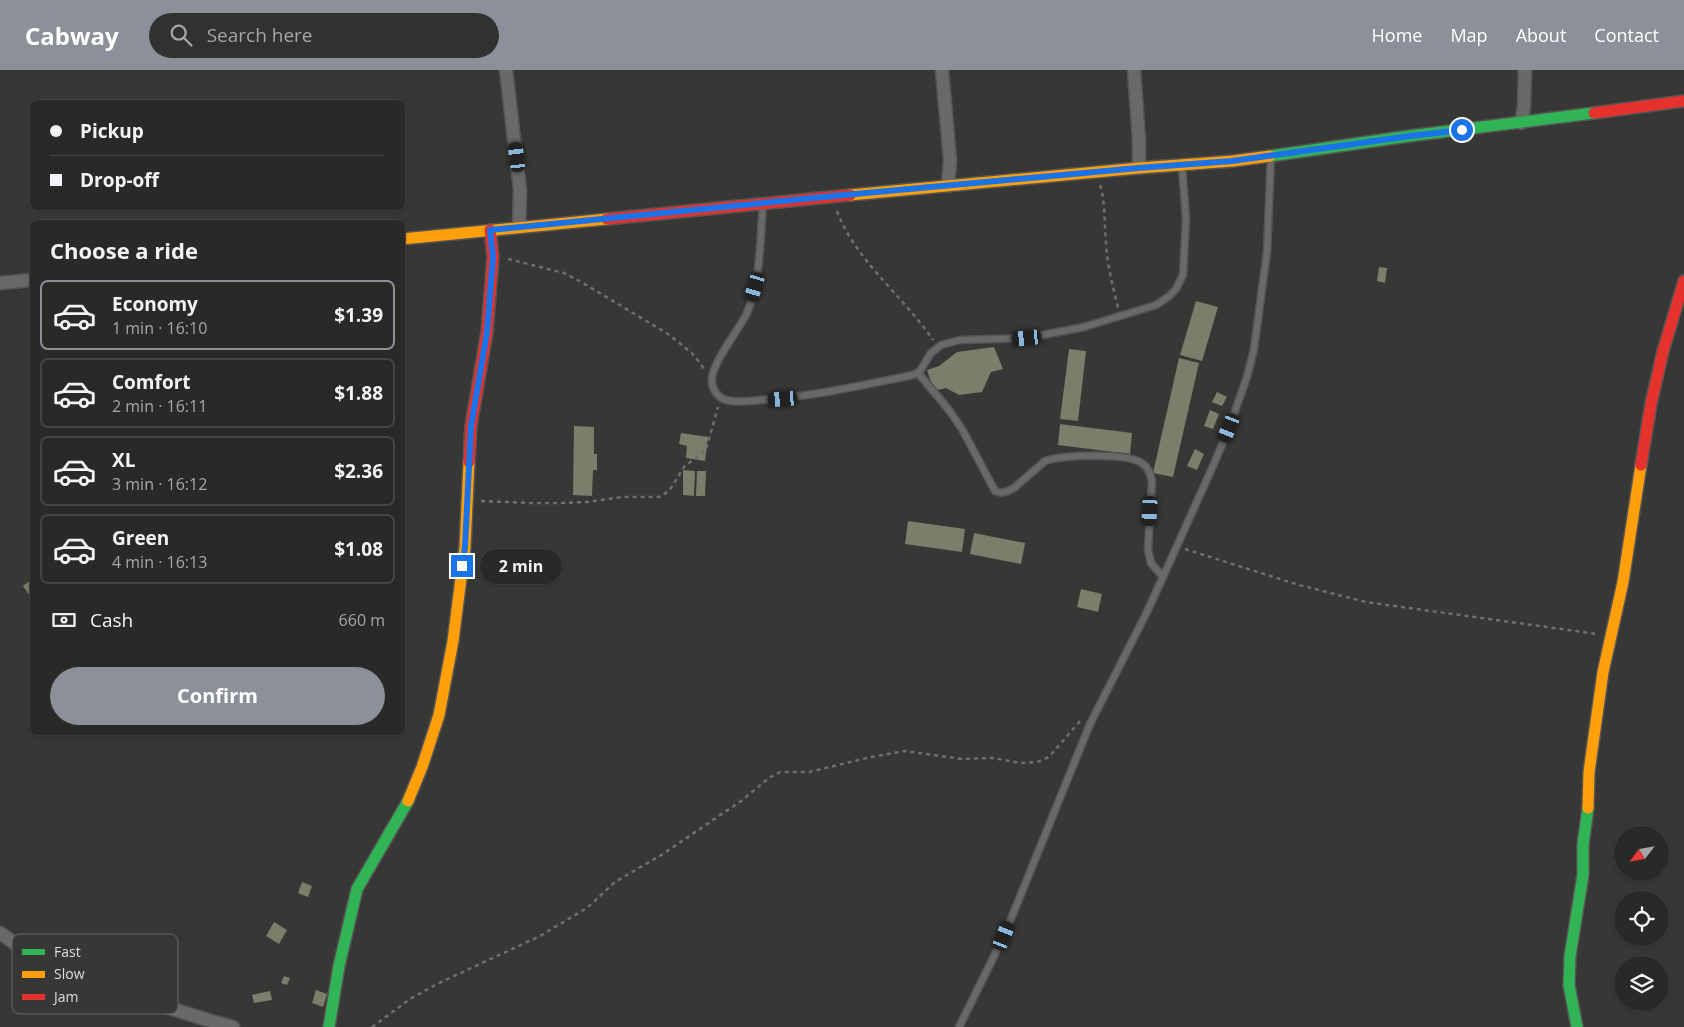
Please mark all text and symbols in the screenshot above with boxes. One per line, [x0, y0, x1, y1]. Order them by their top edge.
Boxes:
search box [149, 13, 499, 58]
text: Cabway [25, 19, 119, 52]
icon: search [167, 21, 195, 49]
text: Search here [207, 22, 313, 48]
text: Home [1372, 23, 1422, 47]
text: Map [1450, 23, 1488, 47]
text: About [1516, 23, 1566, 47]
text: Contact [1594, 23, 1659, 47]
text: Pickup [80, 118, 144, 144]
route start [1451, 119, 1473, 141]
car [507, 141, 526, 173]
text: Drop-off [80, 167, 159, 193]
text: Choose a ride [50, 235, 198, 265]
car [743, 270, 766, 304]
text: Economy [112, 291, 198, 317]
icon: car [52, 293, 97, 338]
text: $1.39 [334, 302, 383, 328]
text: 1 min · 16:10 [112, 317, 207, 339]
car [1011, 329, 1042, 347]
text: Comfort [112, 369, 191, 395]
icon: car [52, 371, 97, 416]
text: $1.88 [334, 380, 383, 406]
car [767, 390, 798, 408]
text: 2 min · 16:11 [112, 395, 207, 417]
car [1216, 411, 1241, 445]
text: XL [112, 447, 135, 473]
icon: car [52, 449, 97, 494]
text: $2.36 [334, 458, 383, 484]
text: 3 min · 16:12 [112, 473, 207, 495]
car [1141, 496, 1158, 526]
text: Green [112, 525, 169, 551]
icon: car [52, 527, 97, 572]
text: $1.08 [334, 536, 383, 562]
callout: 2 min [480, 548, 562, 584]
text: 4 min · 16:13 [112, 551, 207, 573]
route end [451, 555, 473, 577]
text: 2 min [499, 555, 543, 577]
icon: cash [50, 606, 78, 634]
text: Cash [90, 607, 133, 633]
text: 660 m [339, 609, 385, 631]
button: Confirm [50, 667, 385, 725]
north arrow [1614, 826, 1669, 881]
map controls [1614, 826, 1669, 1011]
button: locate [1614, 891, 1669, 946]
car [991, 919, 1016, 953]
legend [12, 934, 178, 1014]
text: Fast [54, 942, 81, 961]
button: layers [1614, 956, 1669, 1011]
text: Slow [54, 964, 85, 983]
text: Jam [52, 987, 79, 1006]

